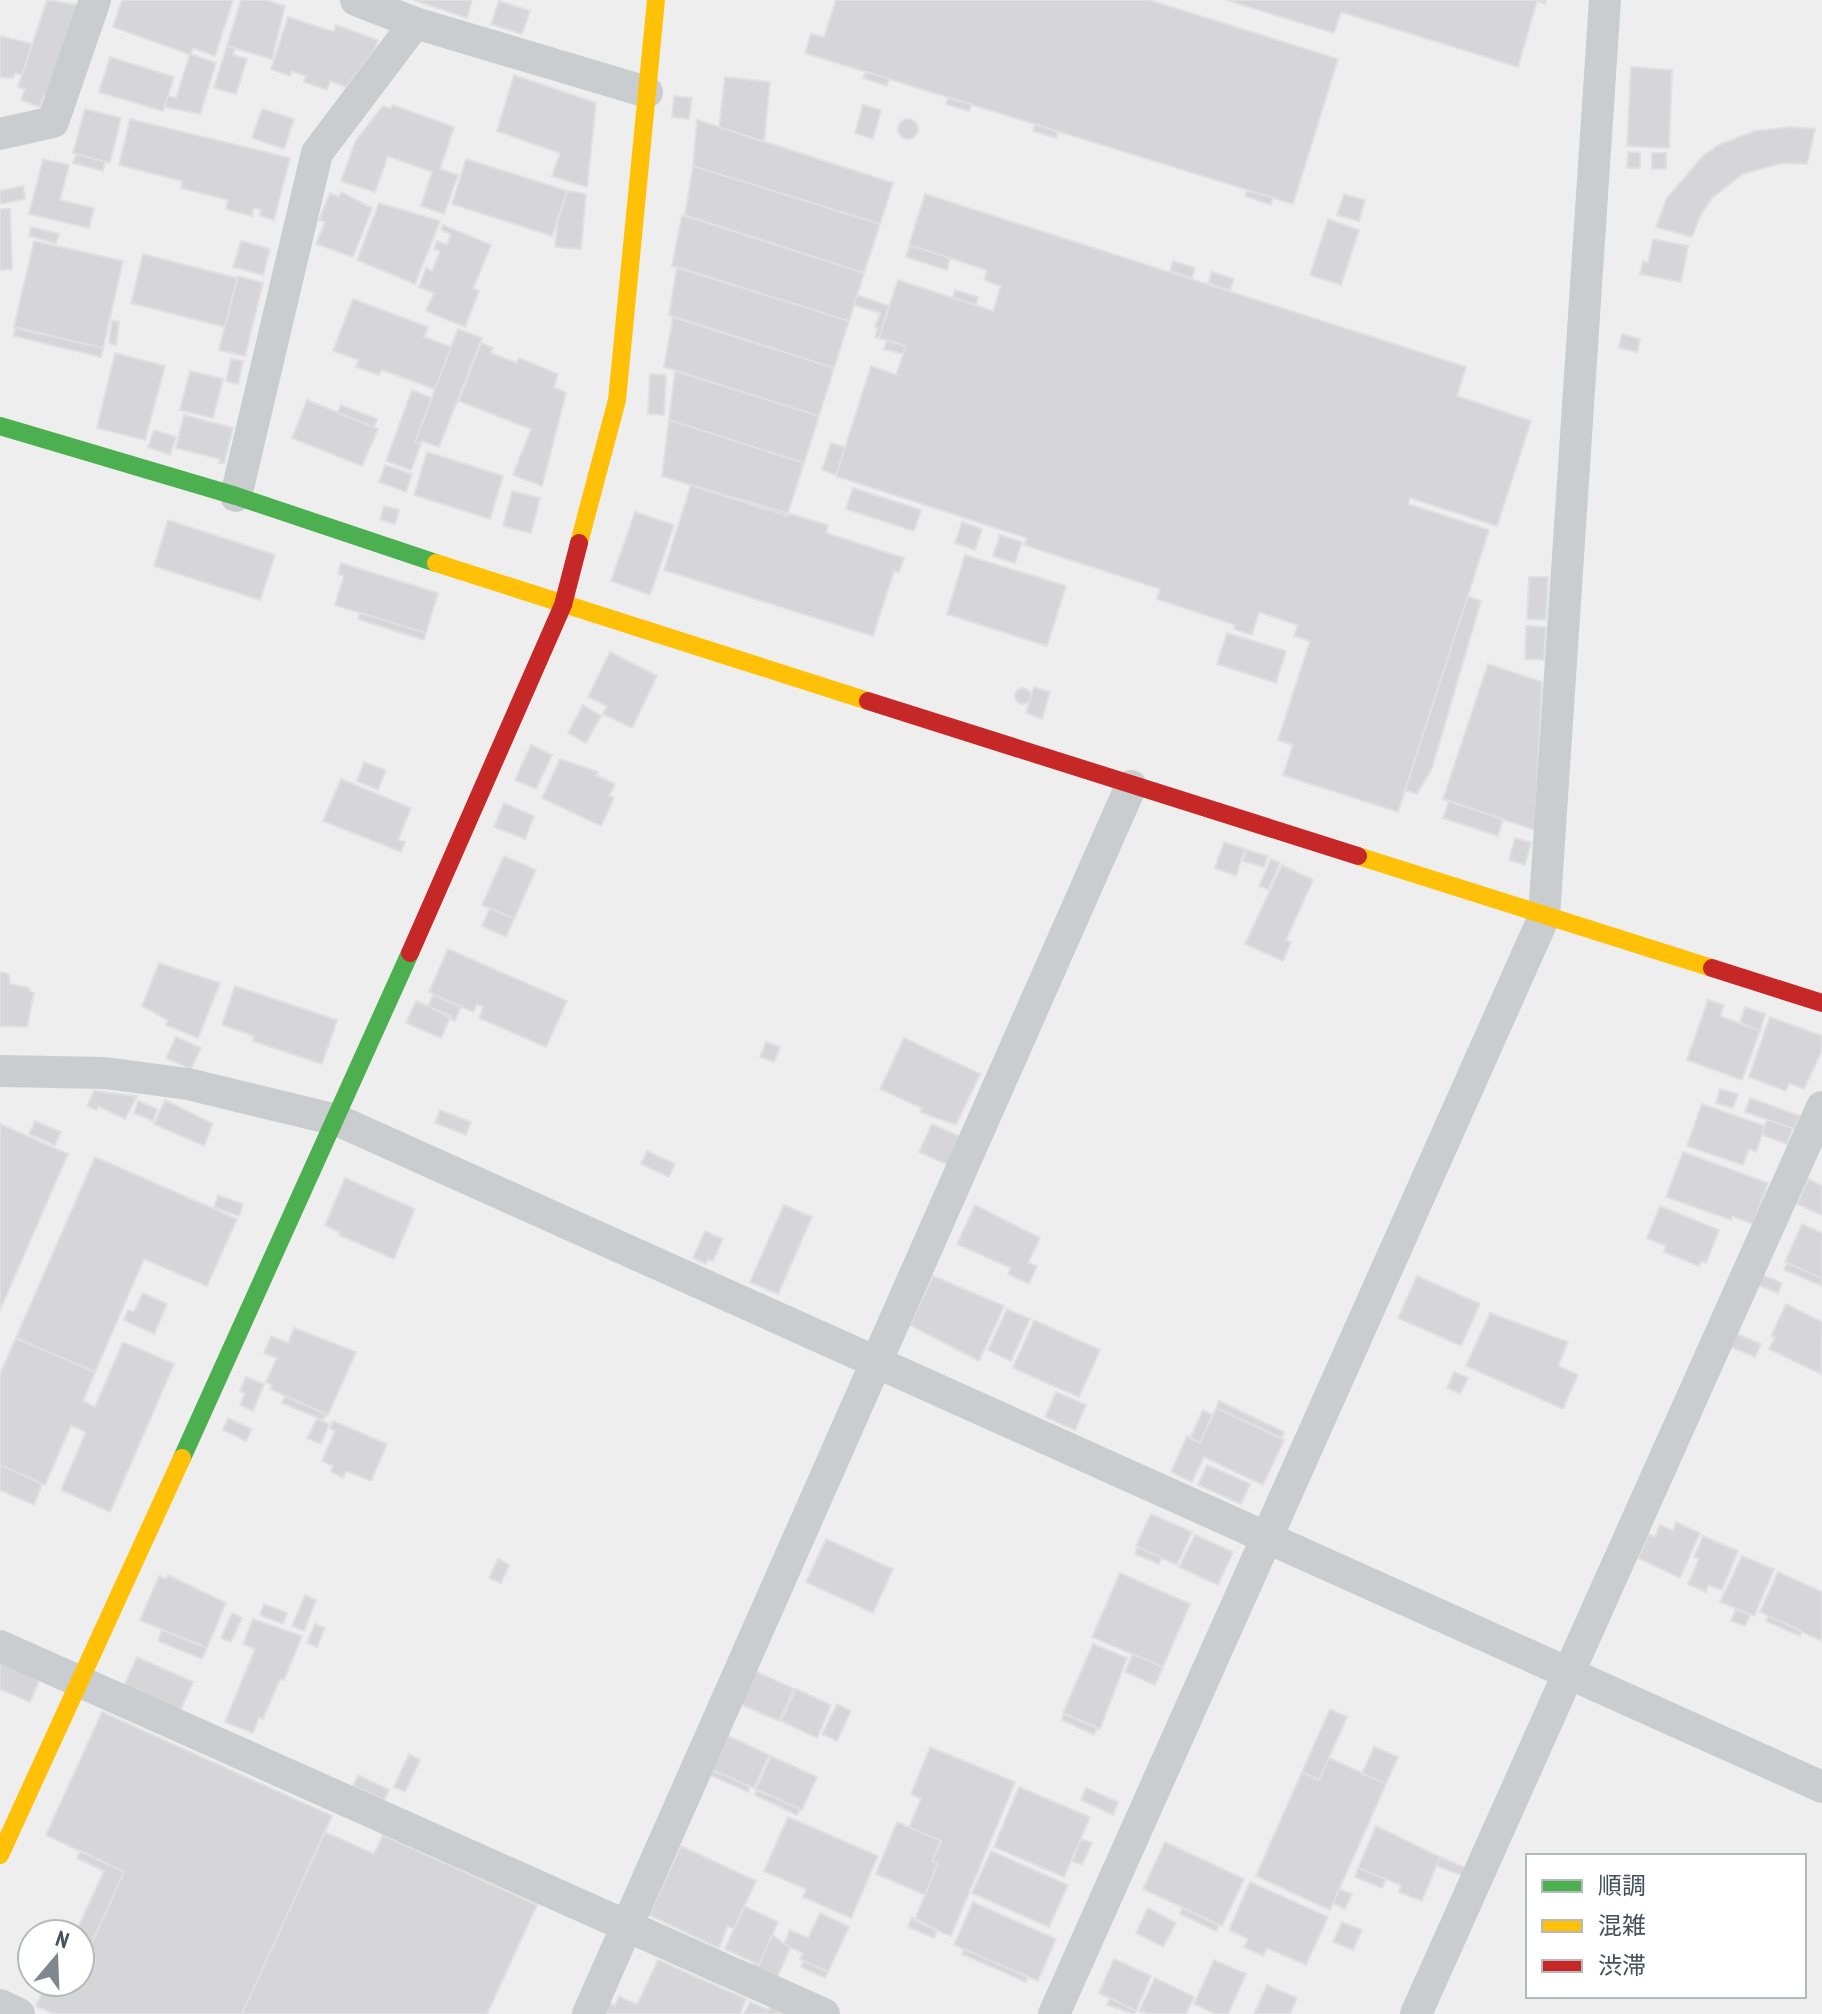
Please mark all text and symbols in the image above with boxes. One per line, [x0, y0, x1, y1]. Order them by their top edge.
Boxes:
legend [1526, 1854, 1806, 1998]
text: 順調 [1598, 1870, 1646, 1901]
text: 混雑 [1598, 1910, 1646, 1941]
north arrow [16, 1918, 96, 1998]
text: N [52, 1924, 73, 1954]
text: 渋滞 [1598, 1950, 1646, 1981]

